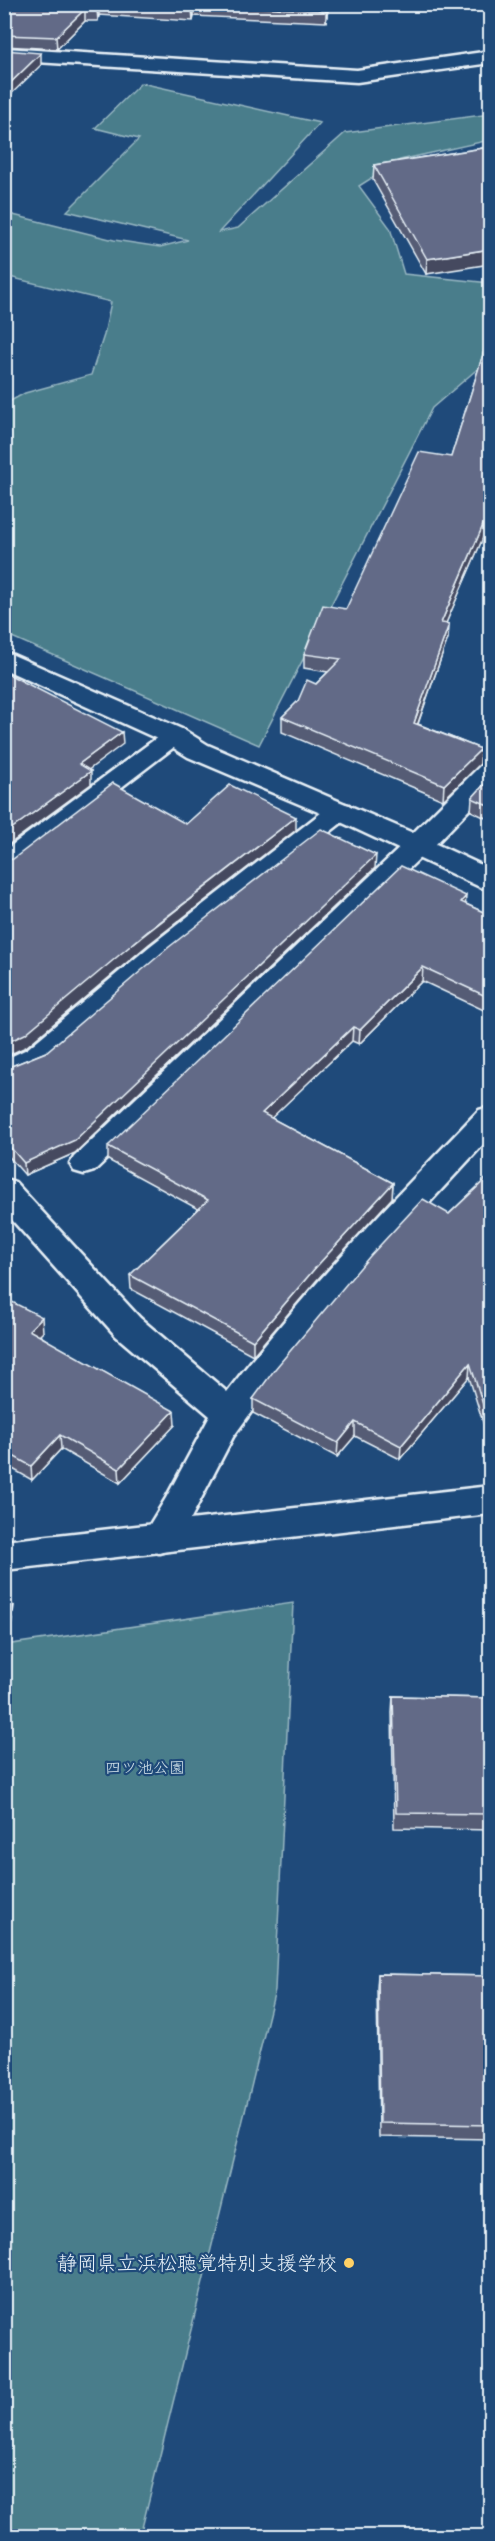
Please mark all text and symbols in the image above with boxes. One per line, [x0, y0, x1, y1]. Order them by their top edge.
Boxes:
park label: 四ツ池公園 [105, 1753, 185, 1782]
place label: 静岡県立浜松聴覚特別支援学校 [57, 2246, 337, 2281]
marker: 静岡県立浜松聴覚特別支援学校 [342, 2256, 356, 2270]

